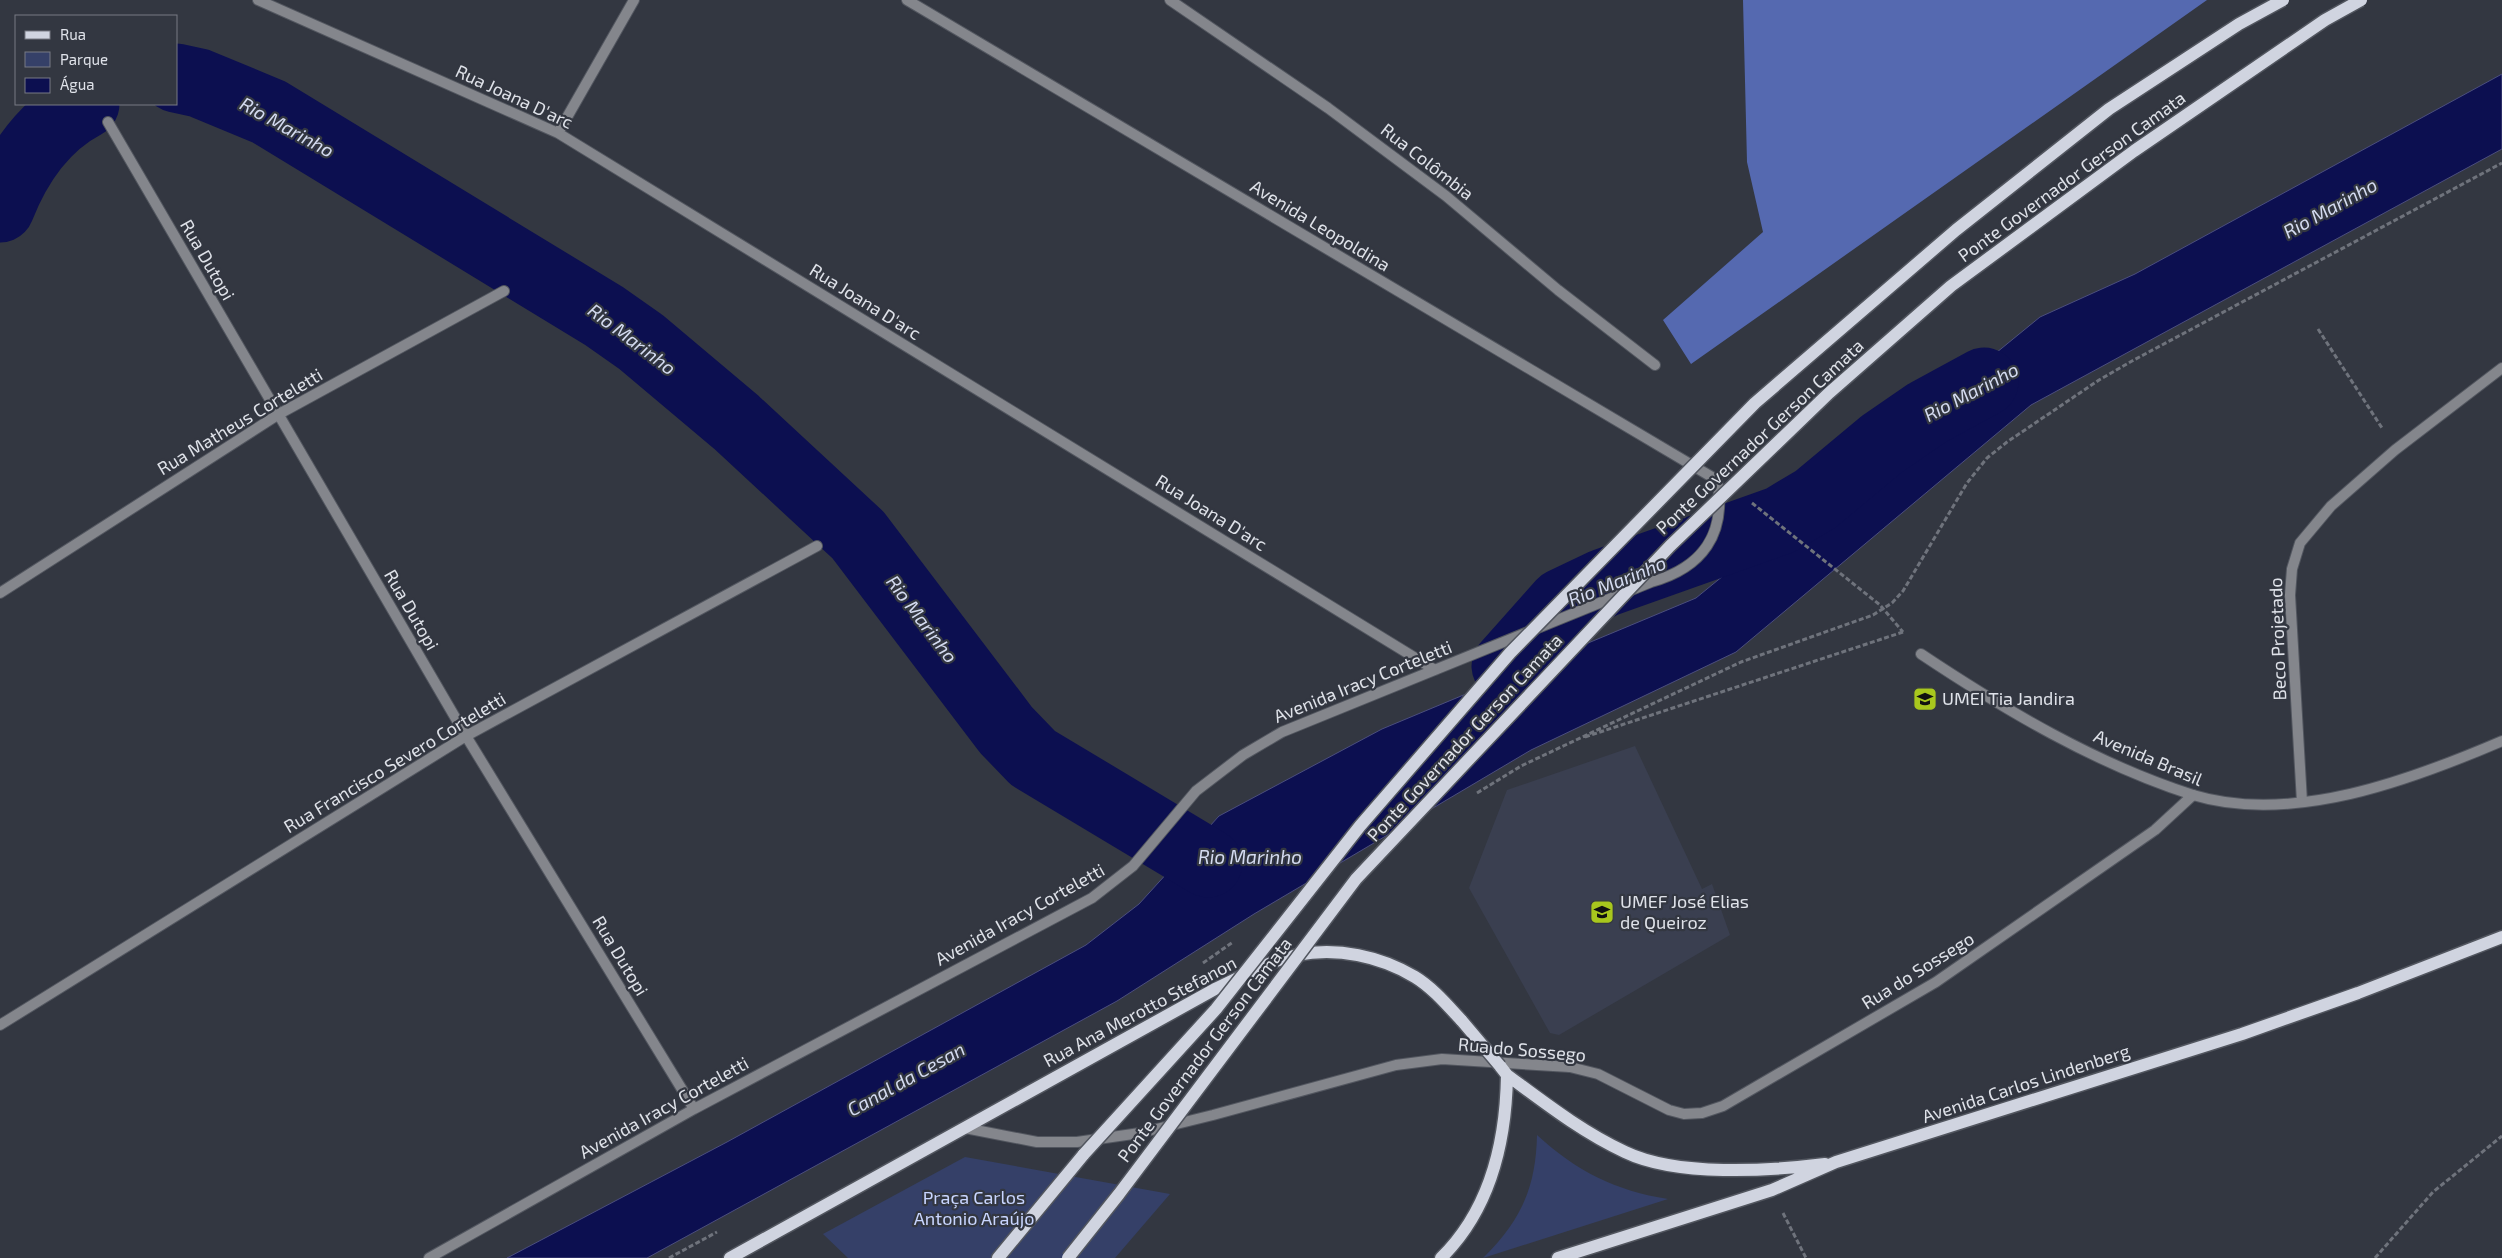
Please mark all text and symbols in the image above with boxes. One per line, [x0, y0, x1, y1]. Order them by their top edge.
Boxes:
legend [15, 15, 178, 105]
text: Rua [60, 25, 86, 43]
text: Parque [60, 50, 108, 68]
street label: Rua Joana D'arc [452, 59, 577, 133]
text: Água [60, 75, 95, 93]
street label: Ponte Governador Gerson Camata [1953, 86, 2189, 266]
water label: Rio Marinho [236, 91, 338, 162]
street label: Rua Colômbia [1377, 118, 1478, 204]
water label: Rio Marinho [2279, 172, 2381, 243]
street label: Avenida Leopoldina [1247, 175, 1394, 276]
street label: Rua Dutopi [176, 215, 240, 304]
street label: Rua Joana D'arc [806, 258, 925, 344]
water label: Rio Marinho [584, 298, 681, 379]
street label: Ponte Governador Gerson Camata [1651, 334, 1868, 538]
water label: Rio Marinho [1920, 357, 2022, 426]
street label: Rua Matheus Corteletti [153, 363, 326, 479]
street label: Rua Joana D'arc [1152, 469, 1271, 555]
water label: Rio Marinho [1564, 550, 1669, 611]
street label: Rua Dutopi [380, 565, 444, 654]
water label: Rio Marinho [882, 570, 963, 667]
street label: Beco Projetado [2264, 577, 2290, 701]
street label: Ponte Governador Gerson Camata [1362, 629, 1566, 846]
street label: Avenida Iracy Corteletti [1270, 635, 1455, 727]
school or university icon: UMEI Tia Jandira [1912, 686, 1938, 712]
street label: Rua Francisco Severo Corteletti [280, 687, 509, 837]
place label: UMEI Tia Jandira [1942, 687, 2075, 709]
street label: Avenida Brasil [2091, 724, 2207, 790]
water label: Rio Marinho [1198, 845, 1302, 868]
street label: Avenida Iracy Corteletti [931, 858, 1108, 970]
place label: UMEF José Elias de Queiroz [1620, 890, 1749, 933]
school or university icon: UMEF José Elias de Queiroz [1589, 899, 1615, 925]
street label: Rua Dutopi [588, 911, 653, 1000]
street label: Rua do Sossego [1857, 927, 1978, 1013]
street label: Ponte Governador Gerson Camata [1112, 933, 1296, 1166]
street label: Rua Ana Merotto Stefanon [1039, 951, 1240, 1071]
street label: Rua do Sossego [1457, 1032, 1587, 1066]
water label: Canal da Cesan [843, 1037, 969, 1120]
street label: Avenida Carlos Lindenberg [1919, 1039, 2132, 1127]
street label: Avenida Iracy Corteletti [575, 1051, 752, 1163]
park label: Praça Carlos Antonio Araújo [914, 1186, 1034, 1229]

